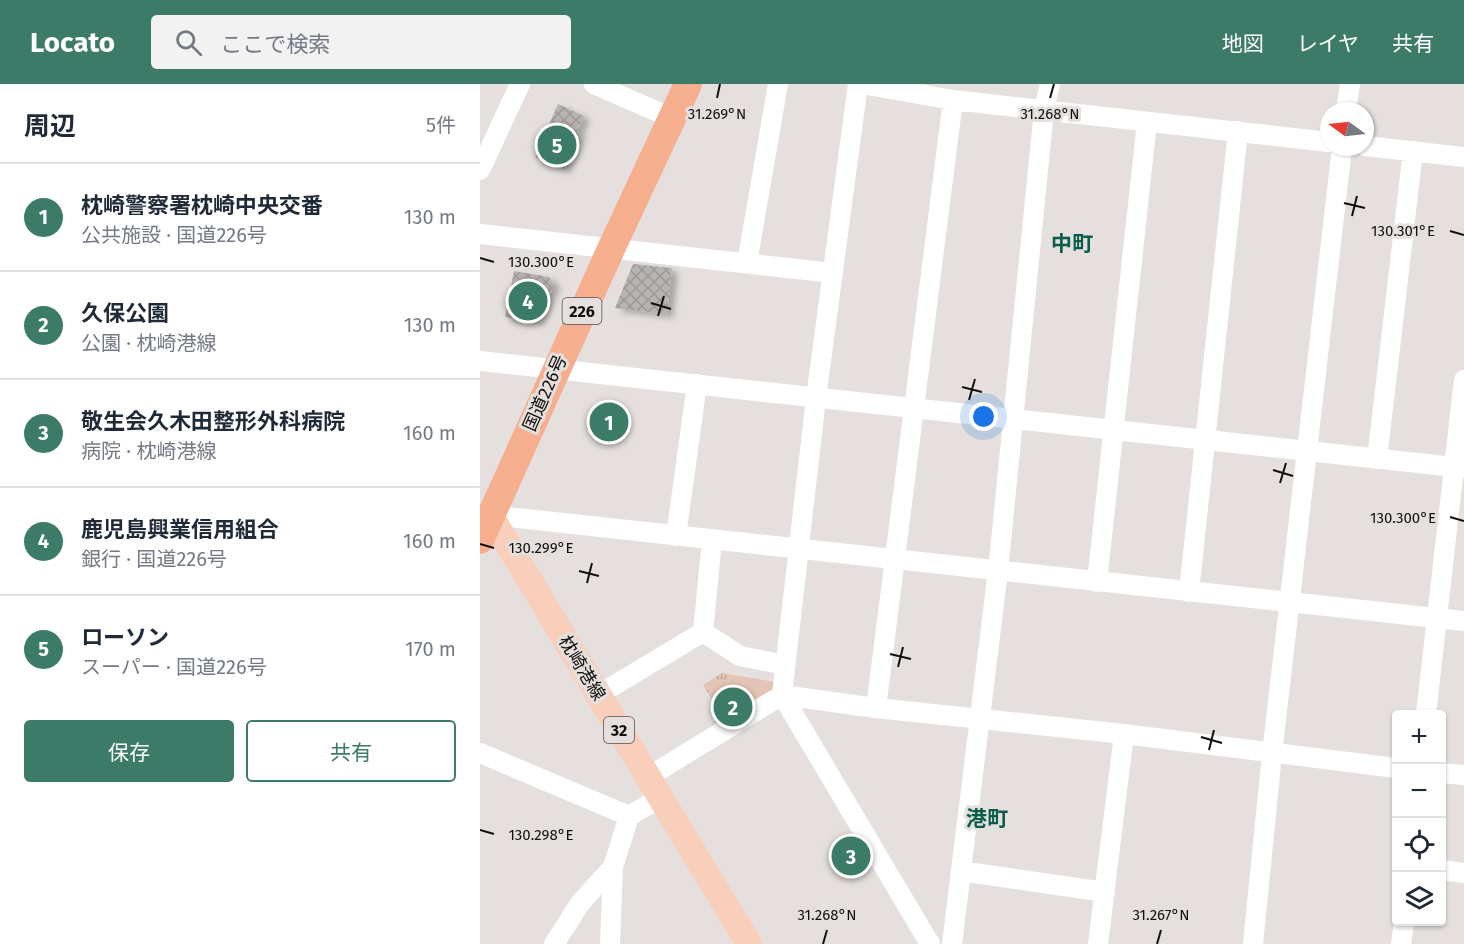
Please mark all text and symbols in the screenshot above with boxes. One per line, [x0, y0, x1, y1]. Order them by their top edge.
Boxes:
search box [151, 15, 571, 69]
text: Locato [30, 26, 115, 59]
icon: search [172, 26, 205, 59]
text: ここで検索 [220, 31, 330, 58]
text: 地図 [1222, 31, 1264, 57]
text: レイヤ [1297, 31, 1359, 57]
text: 共有 [1392, 31, 1434, 57]
north arrow [1320, 102, 1374, 156]
text: 31.269°N [688, 105, 746, 123]
text: 31.268°N [1021, 105, 1079, 123]
text: 周辺 [24, 111, 76, 142]
text: 5件 [426, 113, 456, 137]
pin: 5 [538, 122, 577, 168]
text: 枕崎警察署枕崎中央交番 [81, 192, 323, 219]
text: 1 [39, 205, 48, 229]
text: 130 m [404, 205, 456, 229]
text: 130.301°E [1371, 222, 1435, 240]
text: 公共施設 · 国道226号 [81, 223, 267, 247]
district label: 中町 [1051, 231, 1093, 257]
text: 130.300°E [508, 253, 574, 271]
pin: 4 [508, 278, 548, 324]
road number: 226 [562, 298, 602, 324]
text: 久保公園 [81, 300, 169, 327]
text: 2 [38, 313, 49, 337]
text: 130 m [404, 313, 456, 337]
text: 公園 · 枕崎港線 [81, 331, 216, 355]
street label: 国道226号 [518, 351, 572, 435]
pin: 1 [590, 400, 628, 444]
your location [969, 402, 998, 431]
text: 敬生会久木田整形外科病院 [81, 408, 345, 435]
text: 3 [38, 421, 49, 445]
text: 160 m [403, 421, 456, 445]
text: 病院 · 枕崎港線 [81, 439, 216, 463]
text: 130.300°E [1370, 509, 1436, 527]
text: 鹿児島興業信用組合 [81, 516, 279, 543]
text: 4 [38, 529, 49, 553]
text: 160 m [403, 529, 456, 553]
text: 130.299°E [509, 539, 573, 557]
text: 銀行 · 国道226号 [81, 547, 227, 571]
text: ローソン [81, 624, 169, 651]
street label: 枕崎港線 [554, 631, 610, 705]
text: 5 [38, 637, 49, 661]
text: 170 m [405, 637, 456, 661]
text: スーパー · 国道226号 [81, 655, 267, 679]
pin: 2 [714, 684, 752, 730]
map controls [1392, 710, 1446, 926]
button: + [1392, 710, 1446, 764]
road number: 32 [604, 717, 634, 743]
button: 保存 [24, 720, 234, 782]
button: 共有 [246, 720, 456, 782]
button: − [1392, 764, 1446, 818]
district label: 港町 [966, 806, 1008, 832]
button: locate [1392, 818, 1446, 872]
text: 130.298°E [508, 826, 574, 844]
pin: 3 [832, 834, 871, 878]
button: layers [1392, 872, 1446, 926]
text: 31.268°N [798, 906, 856, 924]
text: 31.267°N [1132, 906, 1190, 924]

